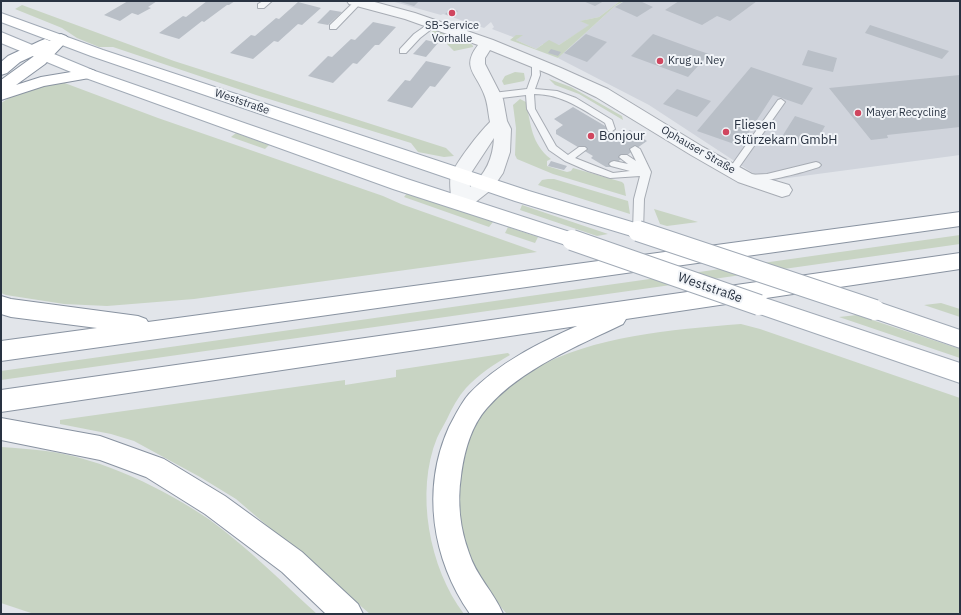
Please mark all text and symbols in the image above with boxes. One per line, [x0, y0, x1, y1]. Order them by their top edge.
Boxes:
marker: SB-Service Vorhalle [447, 8, 457, 18]
place label: SB-Service Vorhalle [425, 19, 479, 45]
place label: Krug u. Ney [668, 54, 725, 68]
marker: Krug u. Ney [655, 56, 665, 66]
street label: Weststraße [213, 86, 271, 118]
place label: Mayer Recycling [866, 106, 946, 120]
marker: Mayer Recycling [853, 108, 863, 118]
place label: Fliesen Stürzekarn GmbH [734, 117, 837, 148]
street label: Ophauser Straße [658, 123, 738, 177]
marker: Fliesen Stürzekarn GmbH [721, 127, 731, 137]
place label: Bonjour [599, 128, 645, 144]
marker: Bonjour [586, 131, 596, 141]
street label: Weststraße [676, 270, 744, 306]

